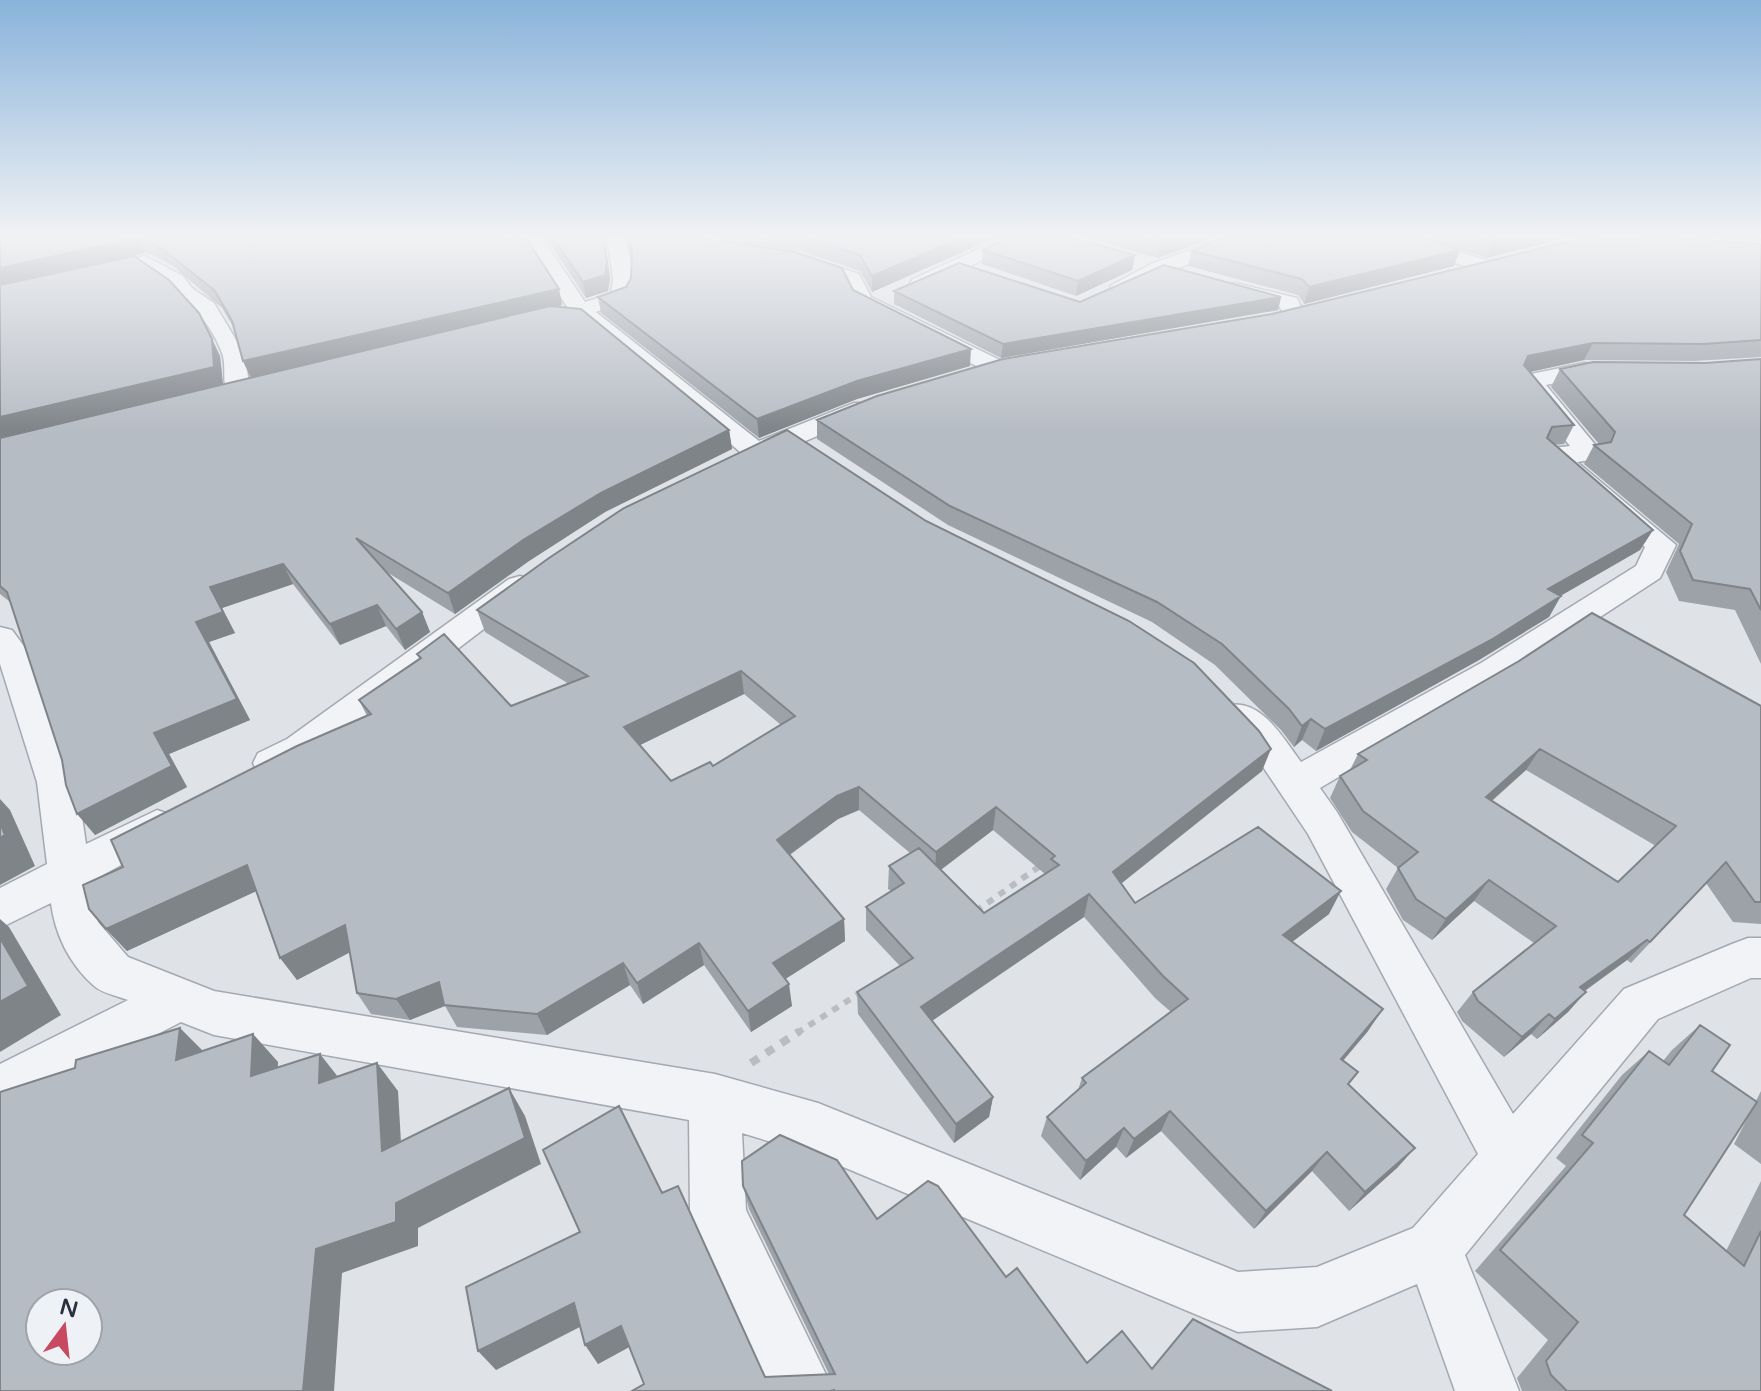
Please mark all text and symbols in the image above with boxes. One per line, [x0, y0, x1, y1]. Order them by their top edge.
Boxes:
north arrow [24, 1287, 104, 1367]
text: N [57, 1294, 81, 1323]

